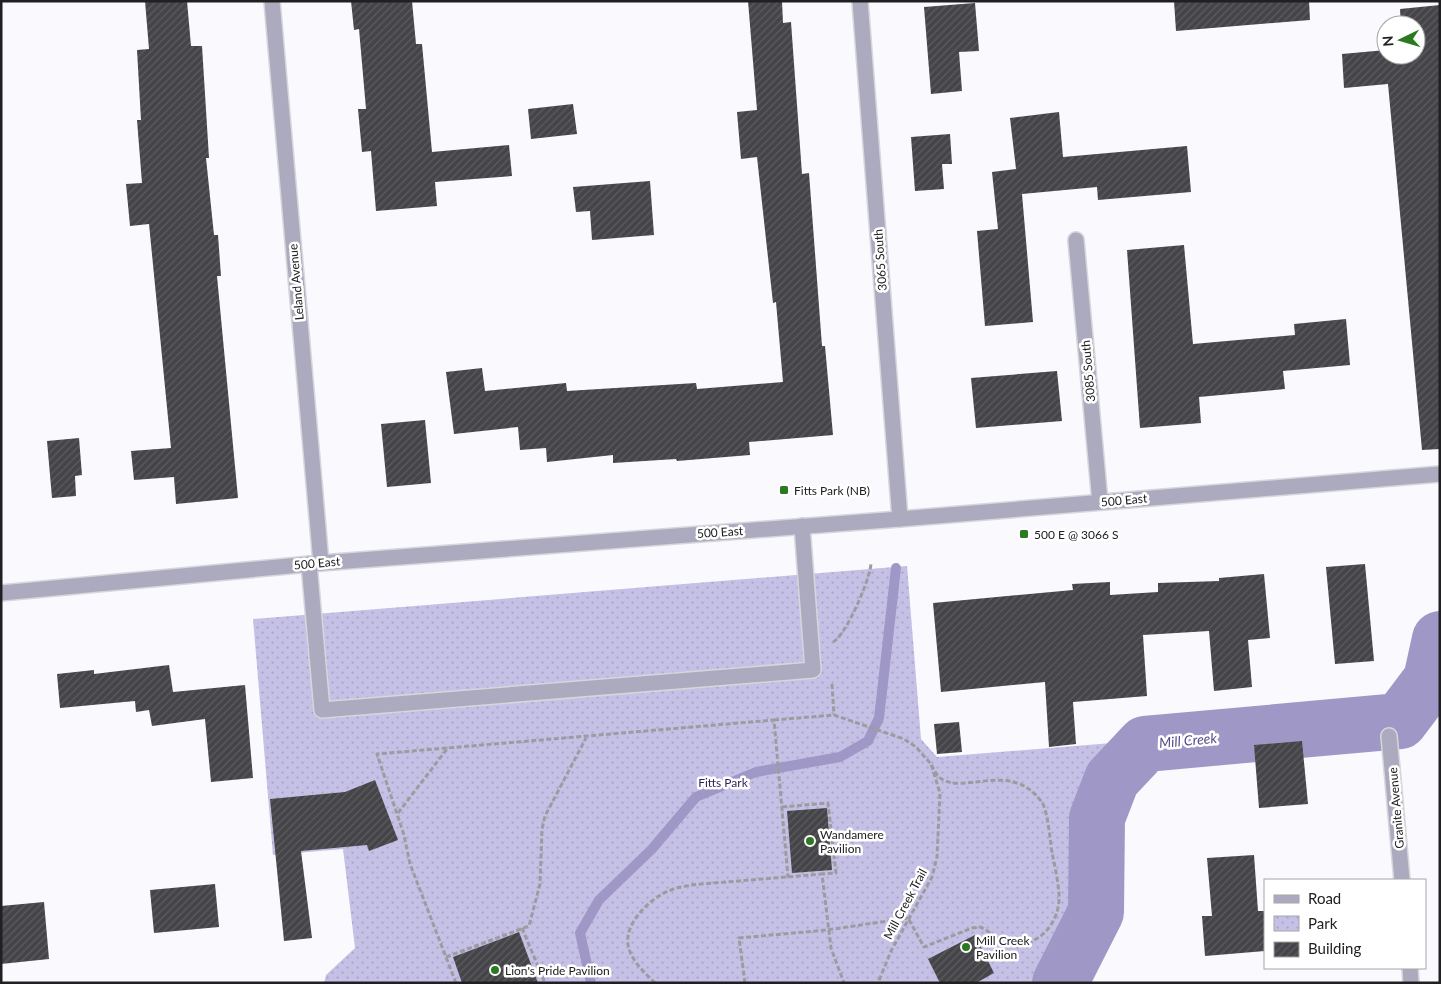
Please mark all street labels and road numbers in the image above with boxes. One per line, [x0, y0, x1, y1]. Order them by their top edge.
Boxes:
street label: 3065 South [870, 229, 890, 291]
street label: Leland Avenue [285, 243, 307, 321]
street label: 3085 South [1078, 340, 1098, 402]
street label: 500 East [1100, 490, 1148, 509]
street label: 500 East [696, 523, 744, 541]
street label: 500 East [293, 553, 341, 572]
street label: Granite Avenue [1385, 767, 1407, 849]
street label: Mill Creek Trail [880, 866, 930, 942]

